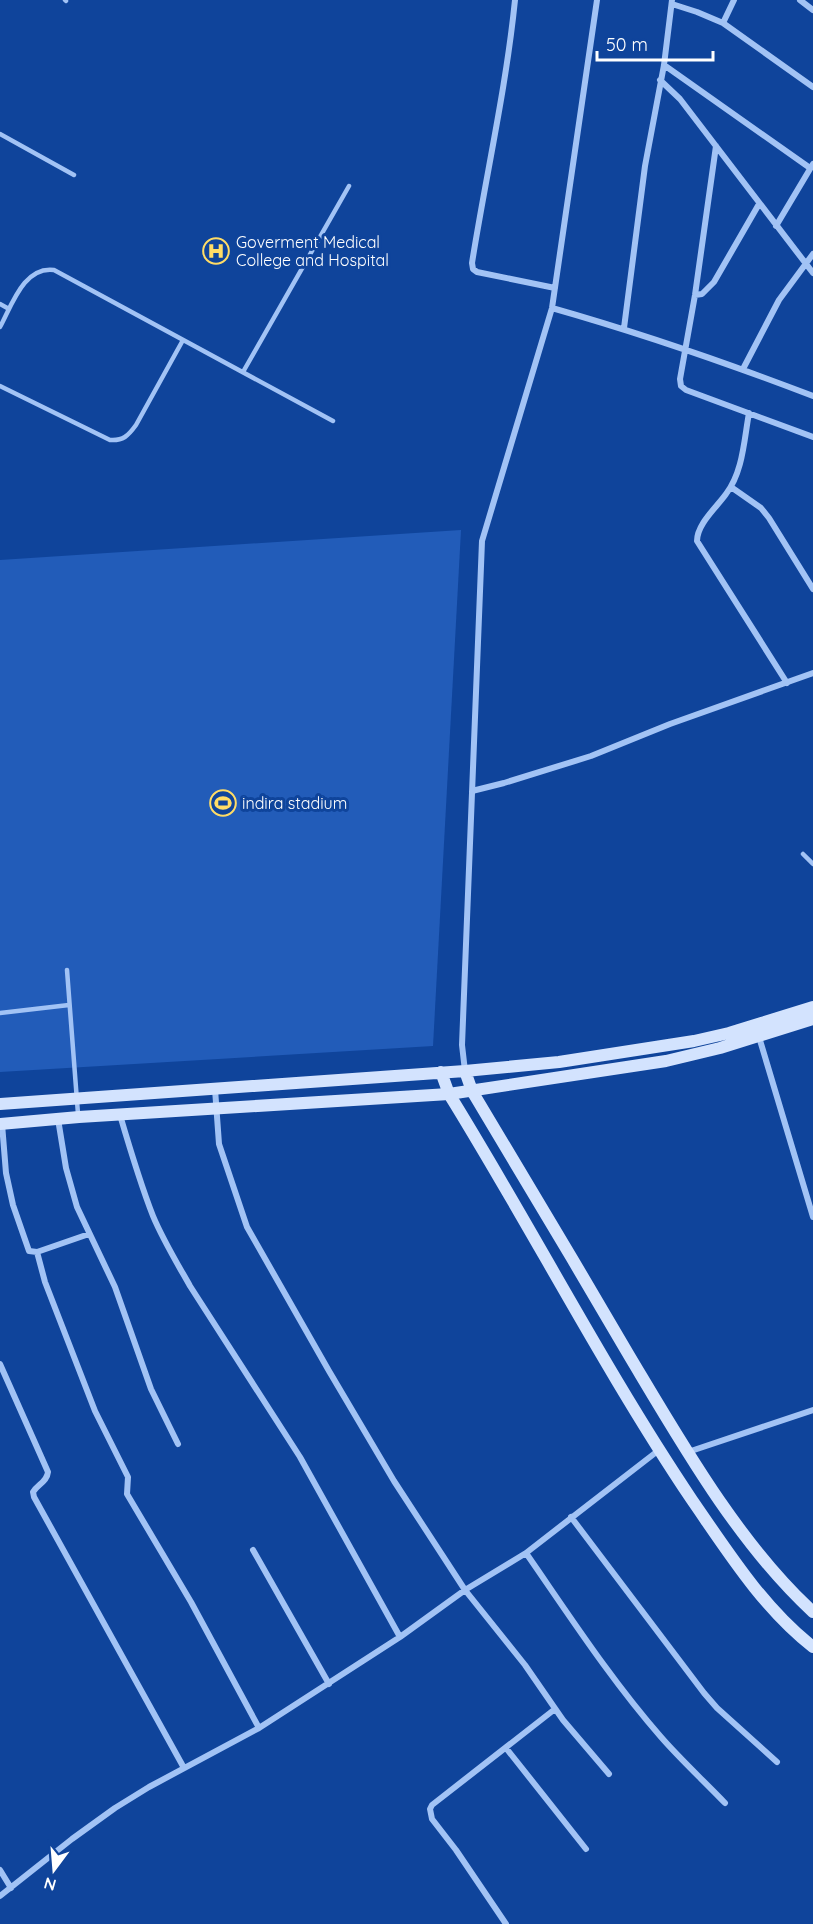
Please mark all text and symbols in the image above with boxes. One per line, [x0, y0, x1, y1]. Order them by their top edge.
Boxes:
scale bar [597, 24, 712, 62]
text: 50 m [606, 33, 648, 56]
place label: Goverment Medical College and Hospital [236, 232, 389, 270]
hospital icon: Goverment Medical College and Hospital [201, 236, 231, 266]
sports icon: indira stadium [208, 788, 238, 818]
place label: indira stadium [242, 793, 347, 813]
north arrow [24, 1840, 84, 1900]
text: N [41, 1873, 58, 1896]

